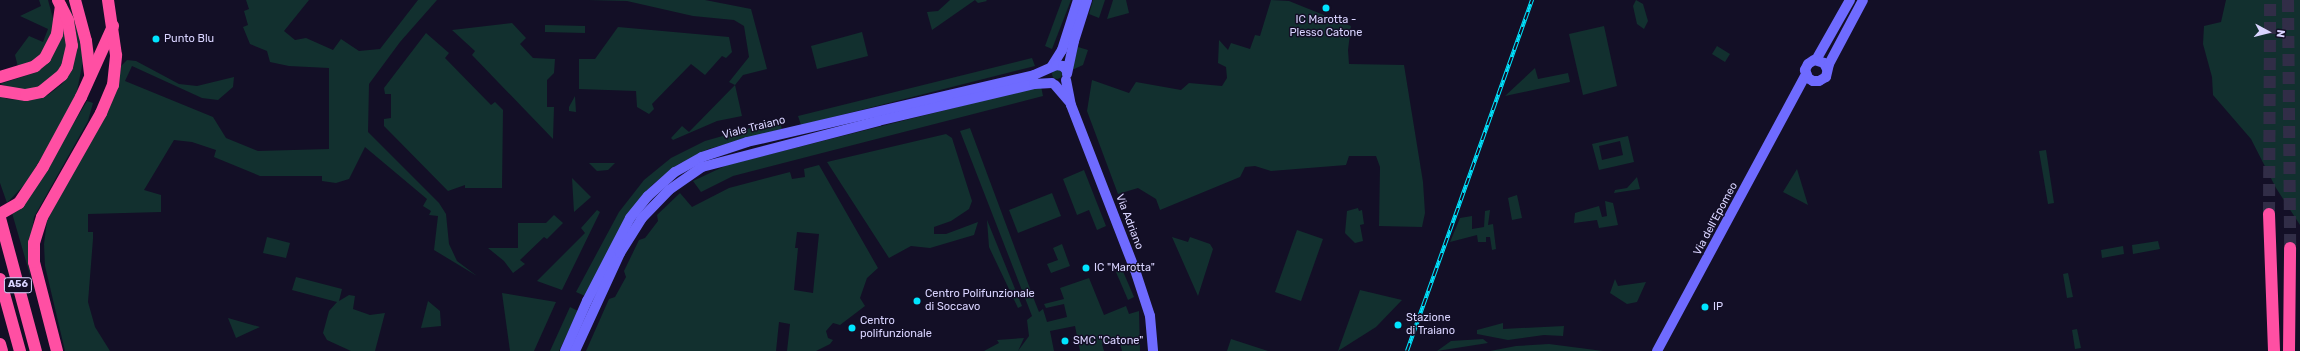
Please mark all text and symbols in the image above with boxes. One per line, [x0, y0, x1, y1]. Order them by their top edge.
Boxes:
marker: IC Marotta - Plesso Catone [1321, 3, 1331, 13]
north arrow [2248, 12, 2288, 52]
place label: IC Marotta - Plesso Catone [1290, 14, 1362, 40]
text: N [2273, 29, 2287, 38]
place label: Punto Blu [164, 32, 214, 46]
marker: Punto Blu [151, 34, 161, 44]
street label: Viale Traiano [721, 114, 787, 142]
street label: Via dell'Epomeo [1691, 180, 1741, 258]
street label: Via Adriano [1112, 192, 1146, 252]
place label: IC "Marotta" [1094, 261, 1155, 275]
marker: IC "Marotta" [1081, 263, 1091, 273]
road number: A56 [3, 277, 33, 293]
place label: Centro Polifunzionale di Soccavo [925, 288, 1035, 314]
marker: Centro Polifunzionale di Soccavo [912, 296, 922, 306]
place label: IP [1713, 300, 1723, 314]
marker: IP [1700, 302, 1710, 312]
place label: Stazione di Traiano [1406, 312, 1455, 338]
place label: Centro polifunzionale [860, 315, 932, 341]
marker: Stazione di Traiano [1393, 320, 1403, 330]
marker: Centro polifunzionale [847, 323, 857, 333]
place label: SMC "Catone" [1073, 334, 1143, 348]
marker: SMC "Catone" [1060, 336, 1070, 346]

